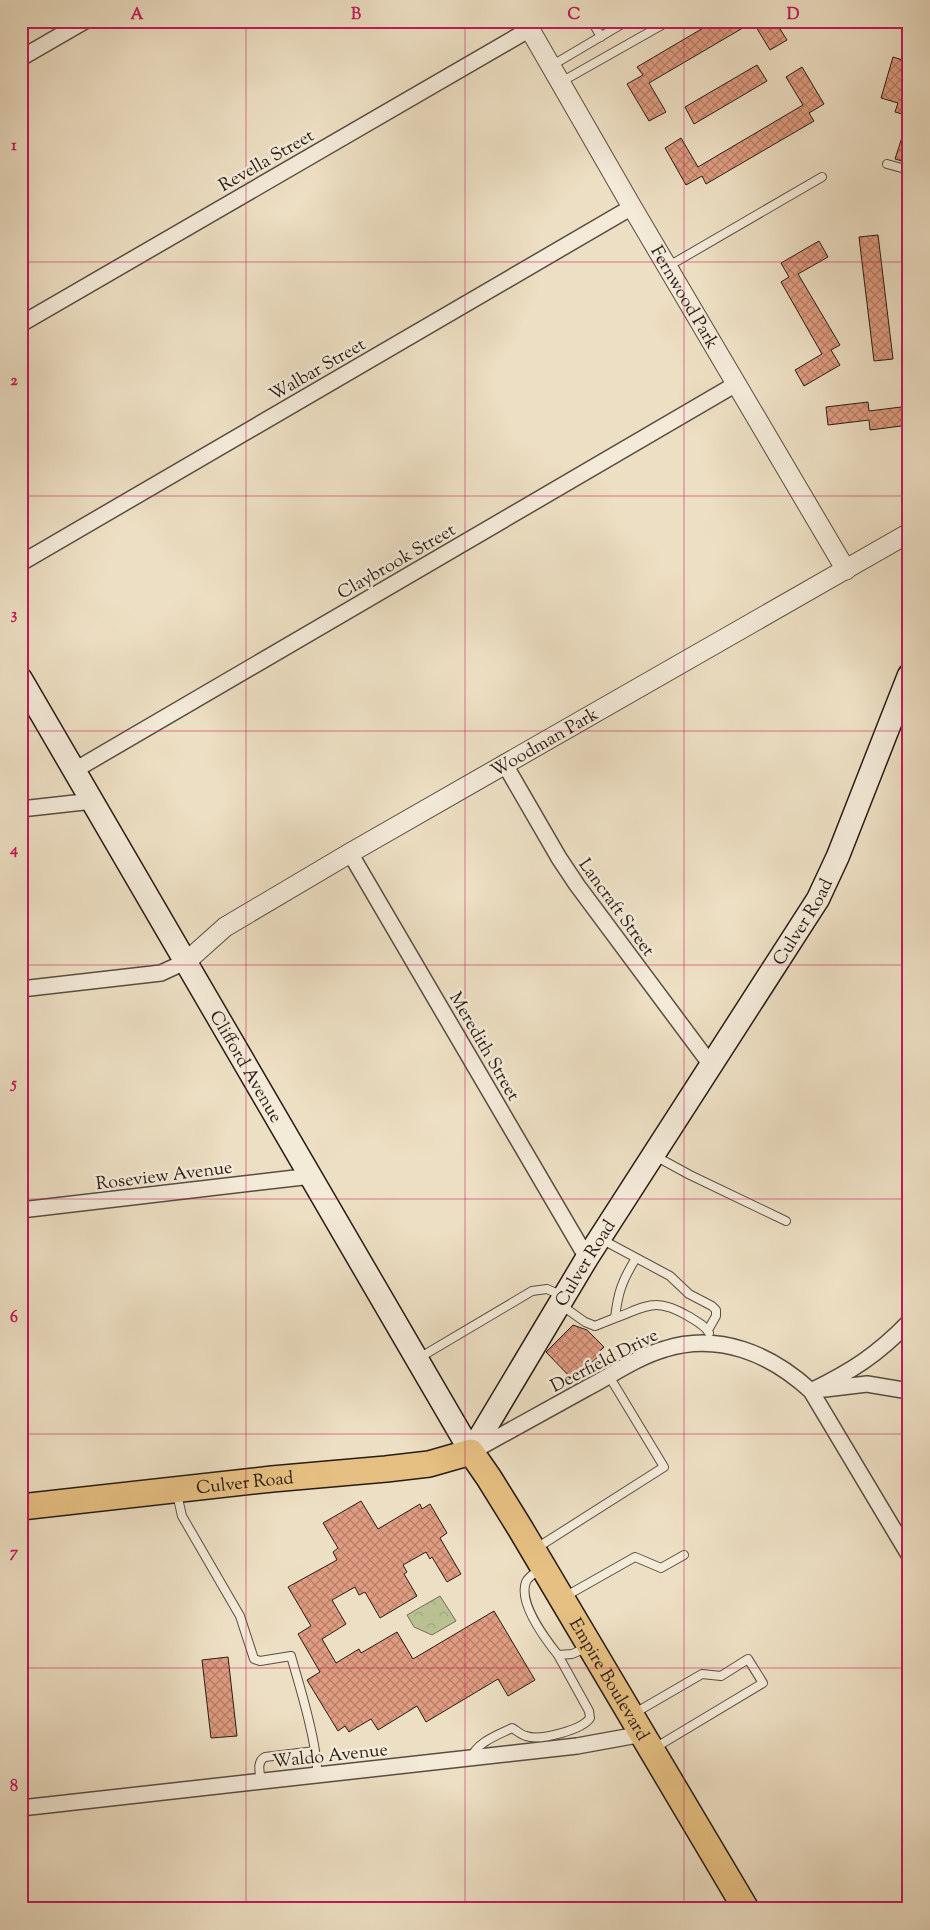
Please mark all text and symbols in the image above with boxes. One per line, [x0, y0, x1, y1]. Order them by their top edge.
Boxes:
text: A [131, 4, 144, 27]
text: B [351, 4, 361, 27]
text: C [568, 4, 581, 27]
text: D [787, 4, 800, 27]
street label: Revella Street [214, 124, 320, 200]
text: 1 [11, 135, 17, 158]
street label: Fernwood Park [643, 241, 724, 355]
street label: Walbar Street [265, 333, 371, 409]
text: 2 [10, 370, 18, 393]
street label: Claybrook Street [333, 518, 461, 607]
text: 3 [11, 604, 18, 627]
street label: Woodman Park [487, 702, 604, 785]
text: 4 [9, 839, 18, 862]
street label: Lancraft Street [571, 854, 660, 963]
street label: Culver Road [767, 875, 841, 971]
street label: Meredith Street [442, 988, 525, 1106]
street label: Clifford Avenue [202, 1006, 288, 1128]
text: 5 [9, 1073, 17, 1096]
street label: Roseview Avenue [94, 1156, 234, 1198]
street label: Culver Road [550, 1216, 623, 1312]
text: 6 [10, 1307, 18, 1330]
street label: Deerfield Drive [546, 1323, 663, 1400]
street label: Culver Road [195, 1466, 295, 1502]
text: 7 [10, 1542, 19, 1565]
street label: Empire Boulevard [561, 1614, 654, 1746]
street label: Waldo Avenue [271, 1738, 389, 1776]
text: 8 [10, 1776, 18, 1799]

